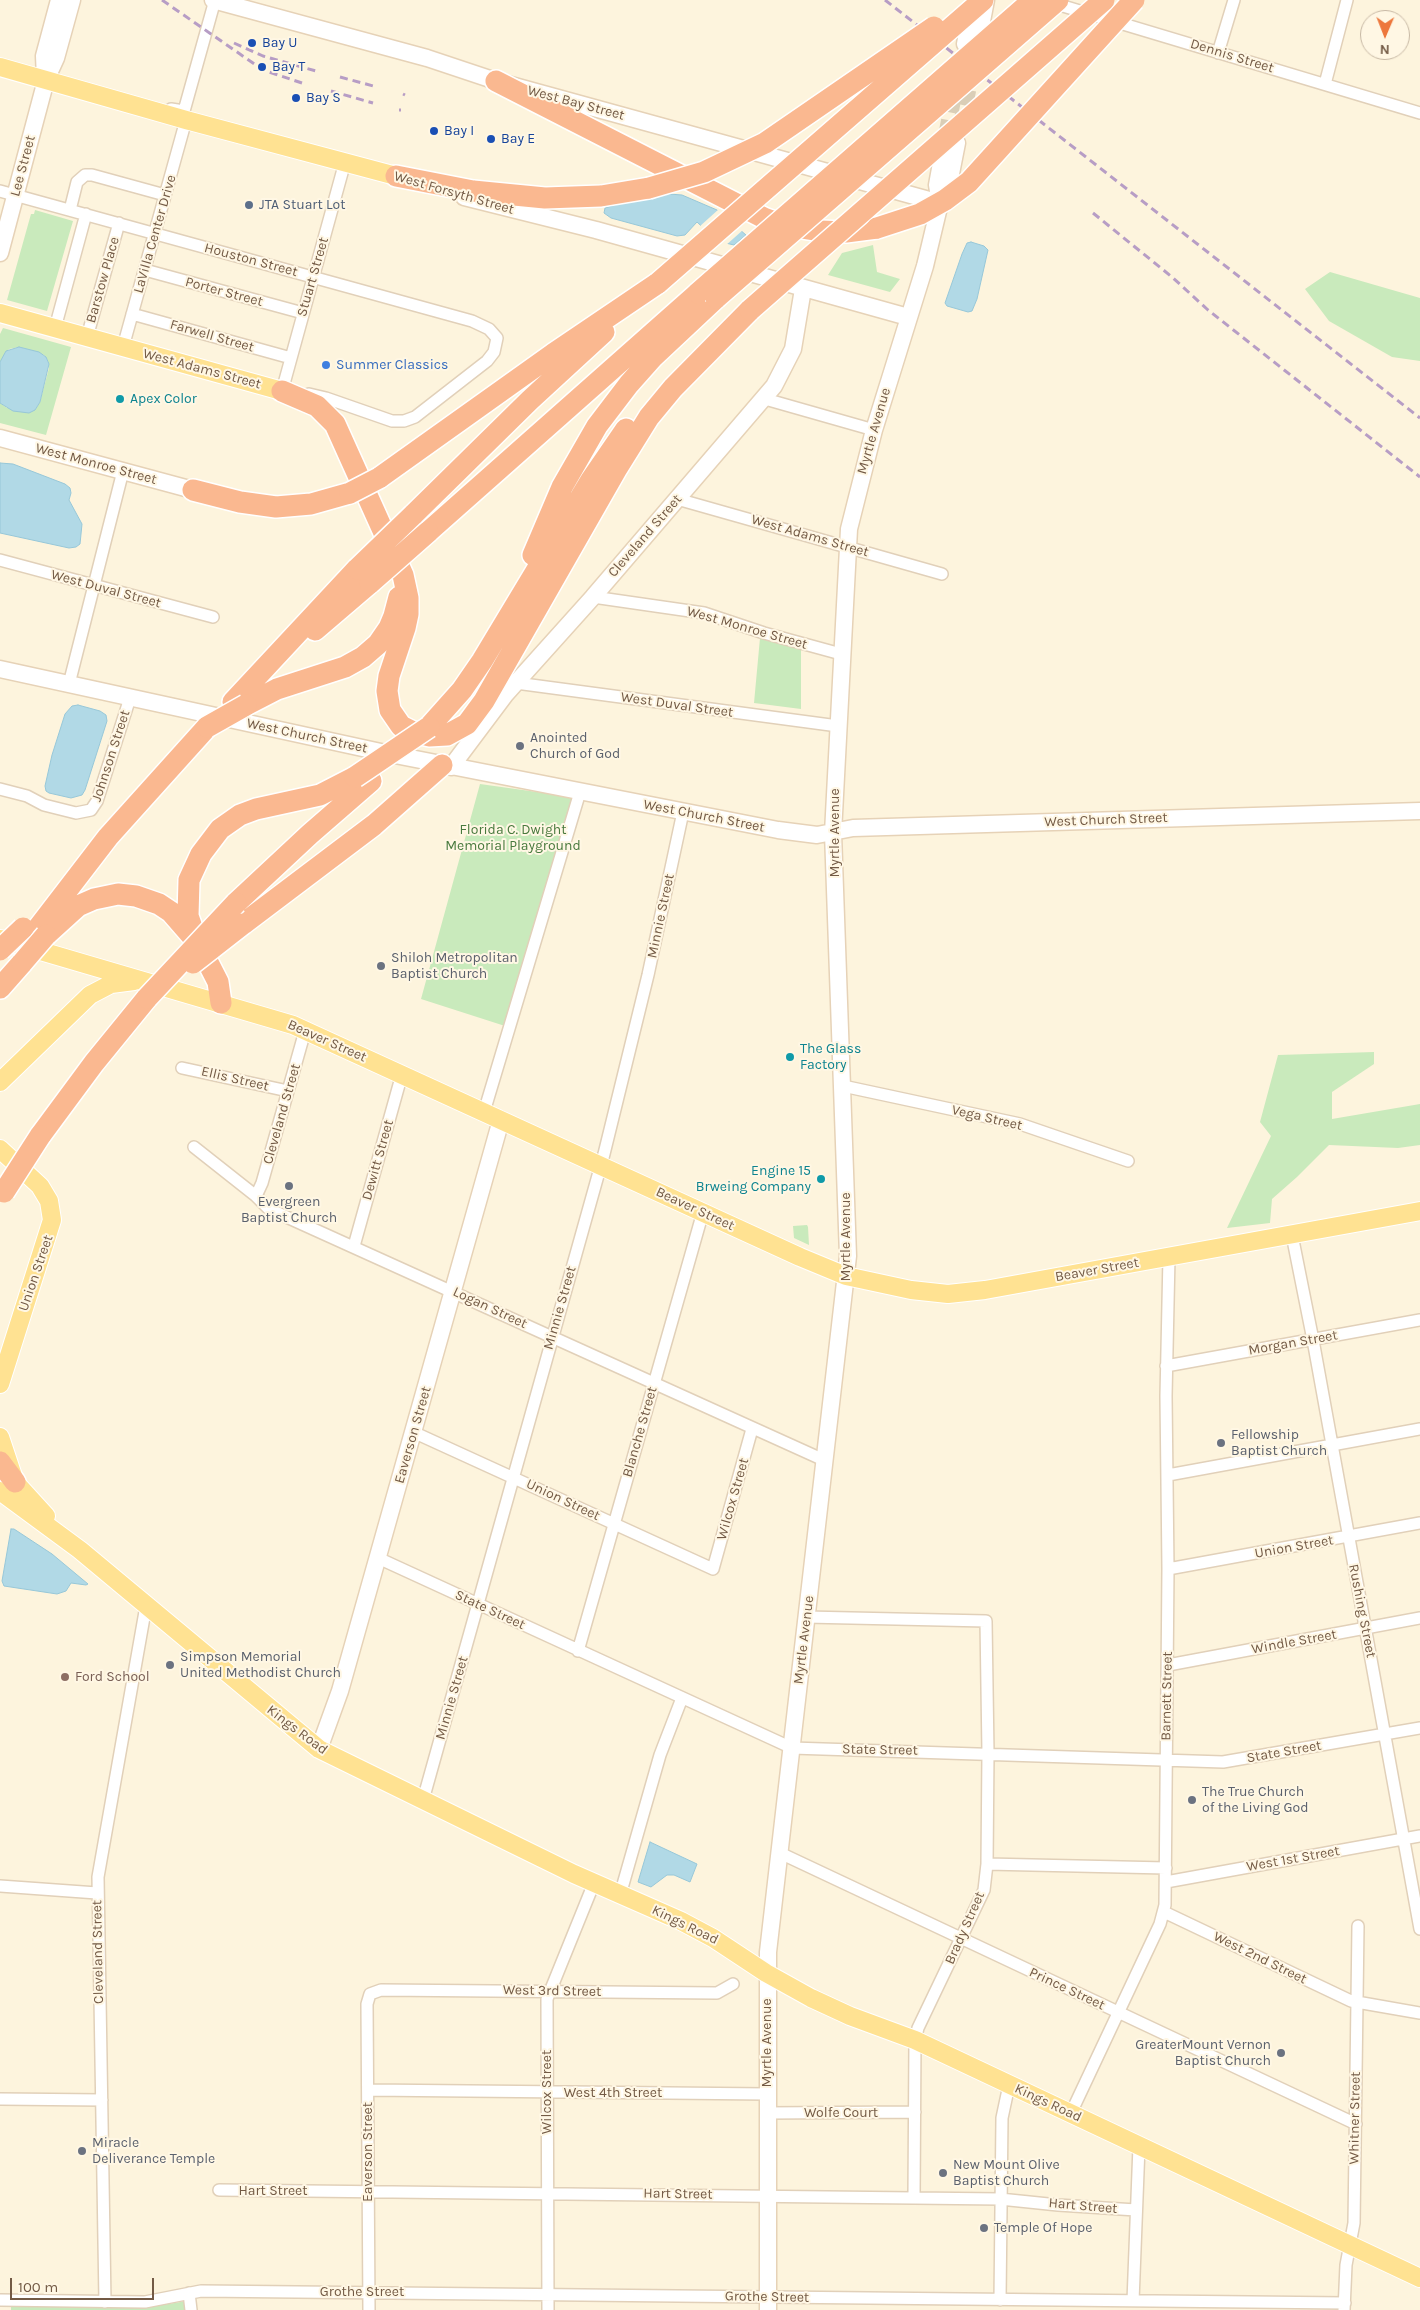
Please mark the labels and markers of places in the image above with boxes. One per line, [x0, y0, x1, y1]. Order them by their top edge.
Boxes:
place label: Bay U [262, 35, 297, 51]
marker: Bay U [246, 37, 258, 49]
place label: Bay T [272, 59, 305, 75]
marker: Bay T [256, 61, 268, 73]
place label: Bay S [306, 90, 341, 106]
marker: Bay S [290, 92, 302, 104]
place label: Bay I [444, 123, 474, 139]
marker: Bay I [428, 125, 440, 137]
place label: Bay E [501, 131, 535, 147]
marker: Bay E [485, 133, 497, 145]
place label: JTA Stuart Lot [259, 197, 345, 213]
marker: JTA Stuart Lot [243, 199, 255, 211]
place label: Summer Classics [336, 357, 448, 373]
marker: Summer Classics [320, 359, 332, 371]
place label: Apex Color [130, 391, 197, 407]
marker: Apex Color [114, 393, 126, 405]
place label: Anointed Church of God [530, 730, 620, 762]
marker: Anointed Church of God [514, 740, 526, 752]
place label: Shiloh Metropolitan Baptist Church [391, 950, 518, 982]
marker: Shiloh Metropolitan Baptist Church [375, 960, 387, 972]
place label: The Glass Factory [800, 1041, 861, 1074]
marker: The Glass Factory [784, 1051, 796, 1063]
place label: Engine 15 Brweing Company [696, 1163, 811, 1196]
marker: Engine 15 Brweing Company [815, 1173, 827, 1185]
marker: Evergreen Baptist Church [283, 1180, 295, 1192]
place label: Evergreen Baptist Church [241, 1194, 337, 1226]
place label: Fellowship Baptist Church [1231, 1427, 1327, 1460]
marker: Fellowship Baptist Church [1215, 1437, 1227, 1449]
place label: Simpson Memorial United Methodist Church [180, 1649, 341, 1681]
marker: Simpson Memorial United Methodist Church [164, 1659, 176, 1671]
place label: Ford School [75, 1669, 150, 1685]
marker: Ford School [59, 1671, 71, 1683]
place label: The True Church of the Living God [1202, 1784, 1309, 1816]
marker: The True Church of the Living God [1186, 1794, 1198, 1806]
place label: GreaterMount Vernon Baptist Church [1135, 2037, 1271, 2070]
marker: GreaterMount Vernon Baptist Church [1275, 2047, 1287, 2059]
place label: Miracle Deliverance Temple [92, 2135, 215, 2168]
marker: Miracle Deliverance Temple [76, 2145, 88, 2157]
place label: New Mount Olive Baptist Church [953, 2157, 1060, 2190]
marker: New Mount Olive Baptist Church [937, 2167, 949, 2179]
place label: Temple Of Hope [994, 2220, 1092, 2236]
marker: Temple Of Hope [978, 2222, 990, 2234]

